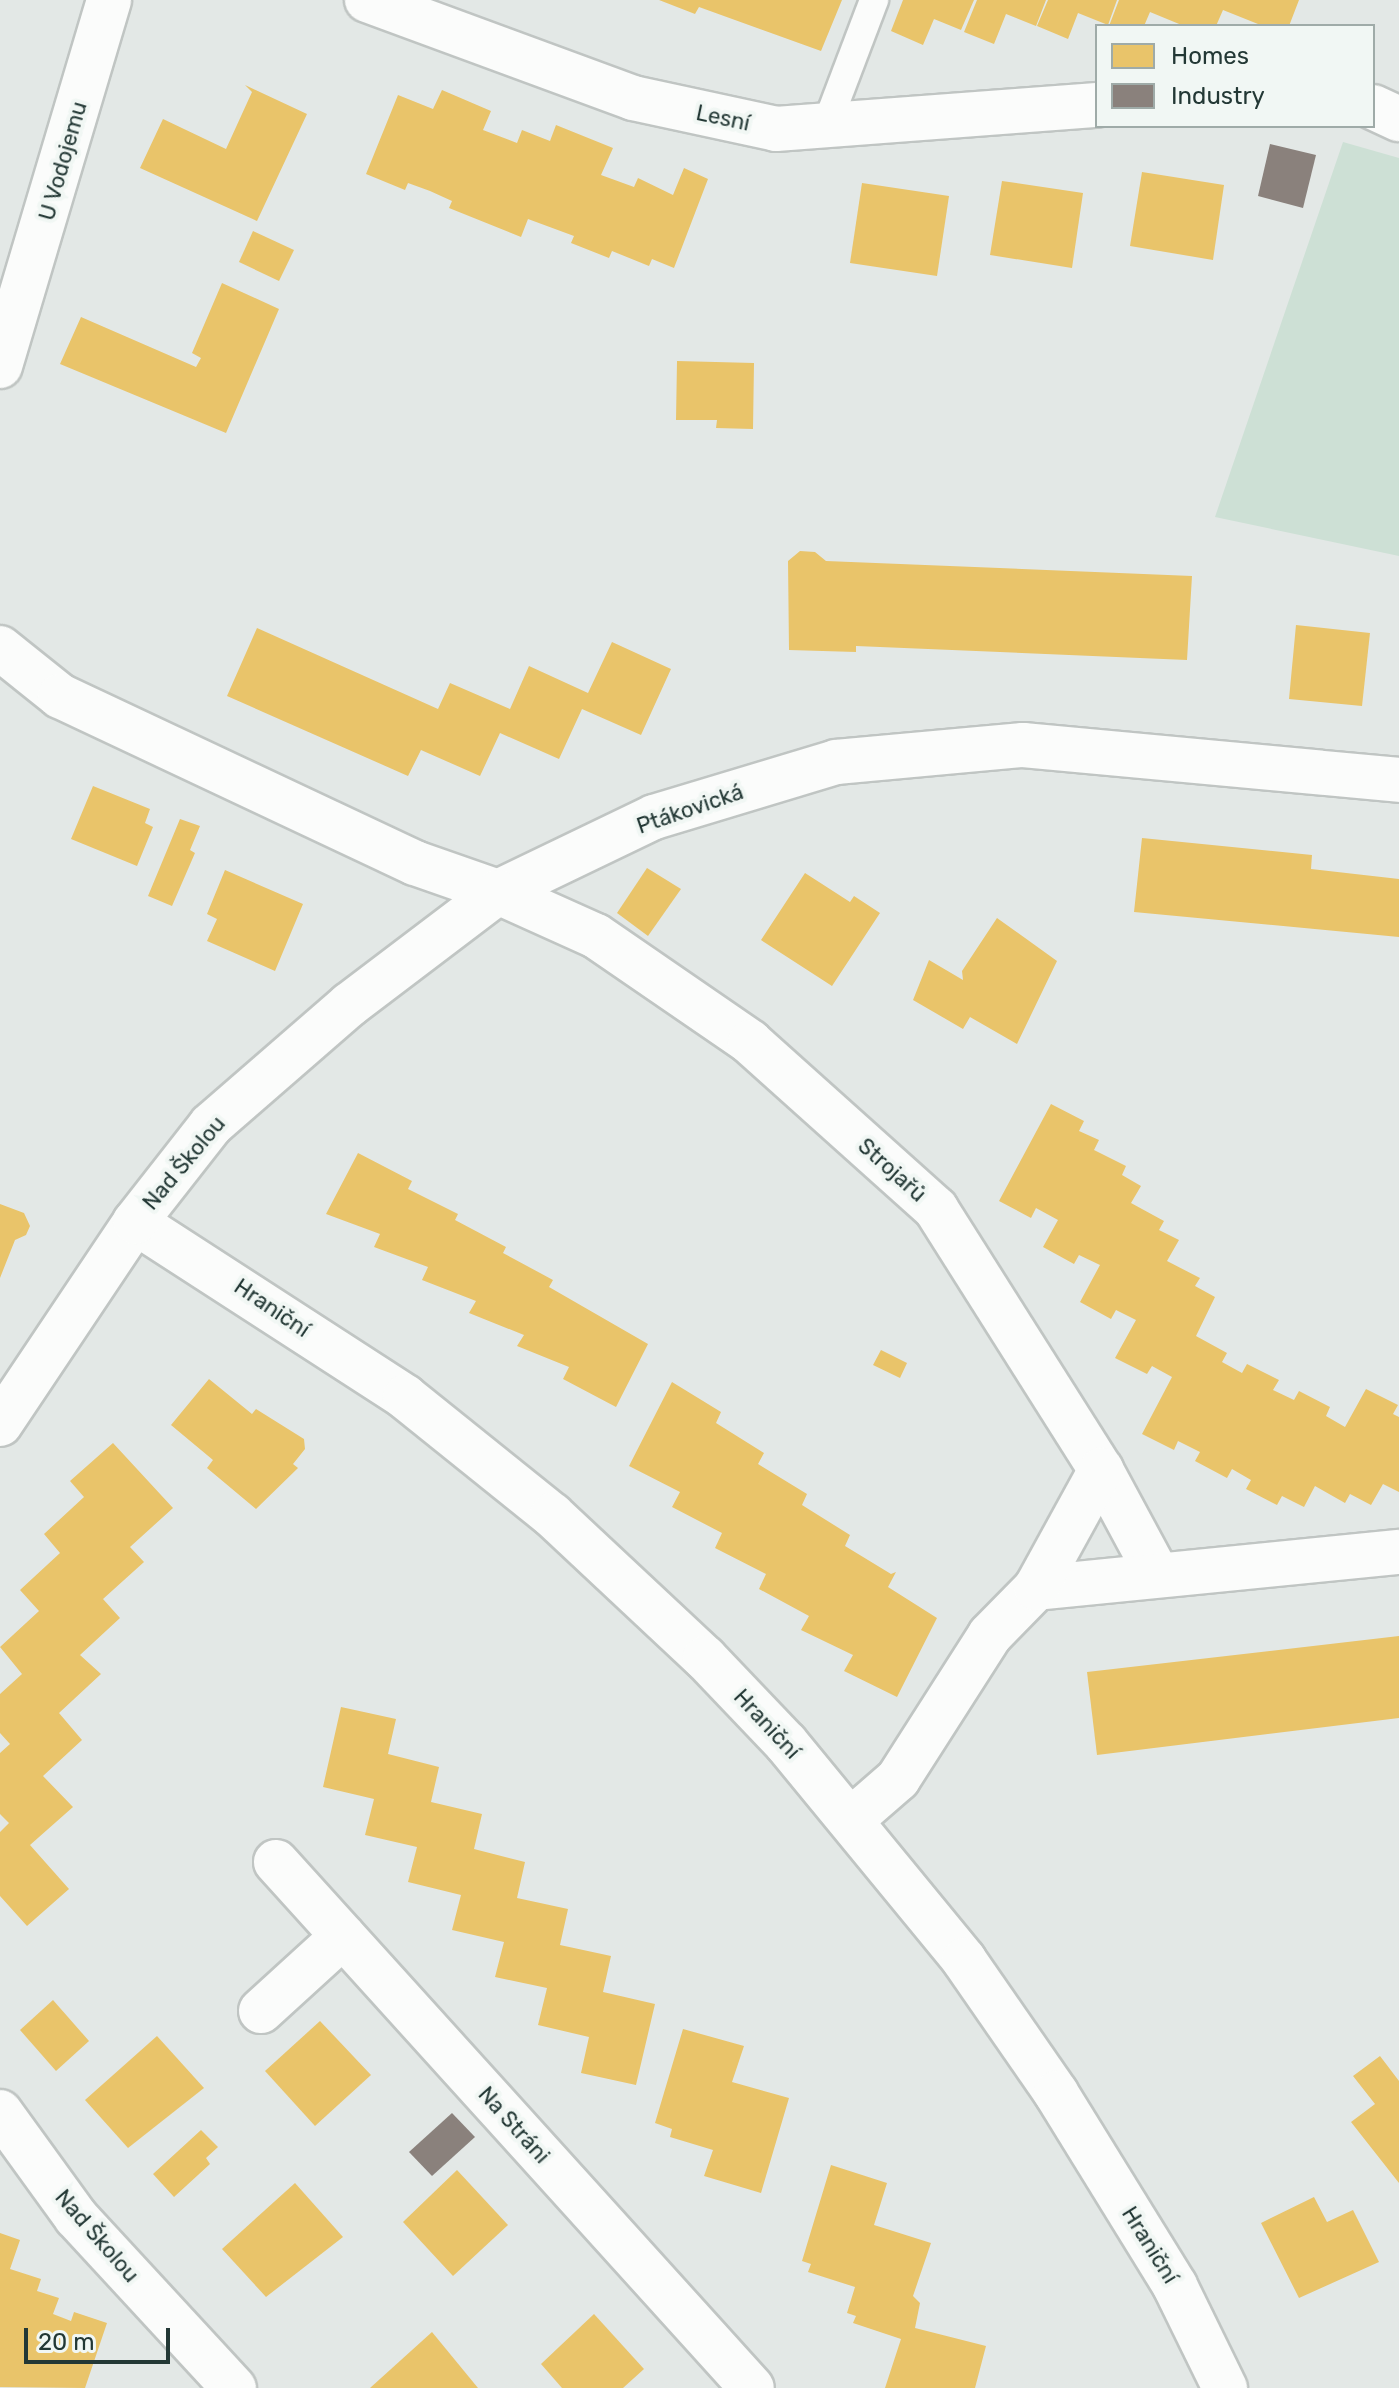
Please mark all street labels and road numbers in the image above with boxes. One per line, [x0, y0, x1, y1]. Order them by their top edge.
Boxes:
street label: U Vodojemu [33, 98, 93, 224]
street label: Lesní [694, 99, 752, 137]
street label: Ptákovická [633, 778, 747, 840]
street label: Nad Školou [137, 1111, 231, 1215]
street label: Strojařů [853, 1133, 931, 1207]
street label: Hraniční [229, 1273, 315, 1343]
street label: Hraniční [728, 1684, 806, 1764]
street label: Na Stráni [473, 2081, 555, 2169]
street label: Nad Školou [50, 2184, 144, 2288]
street label: Hraniční [1116, 2202, 1184, 2288]

